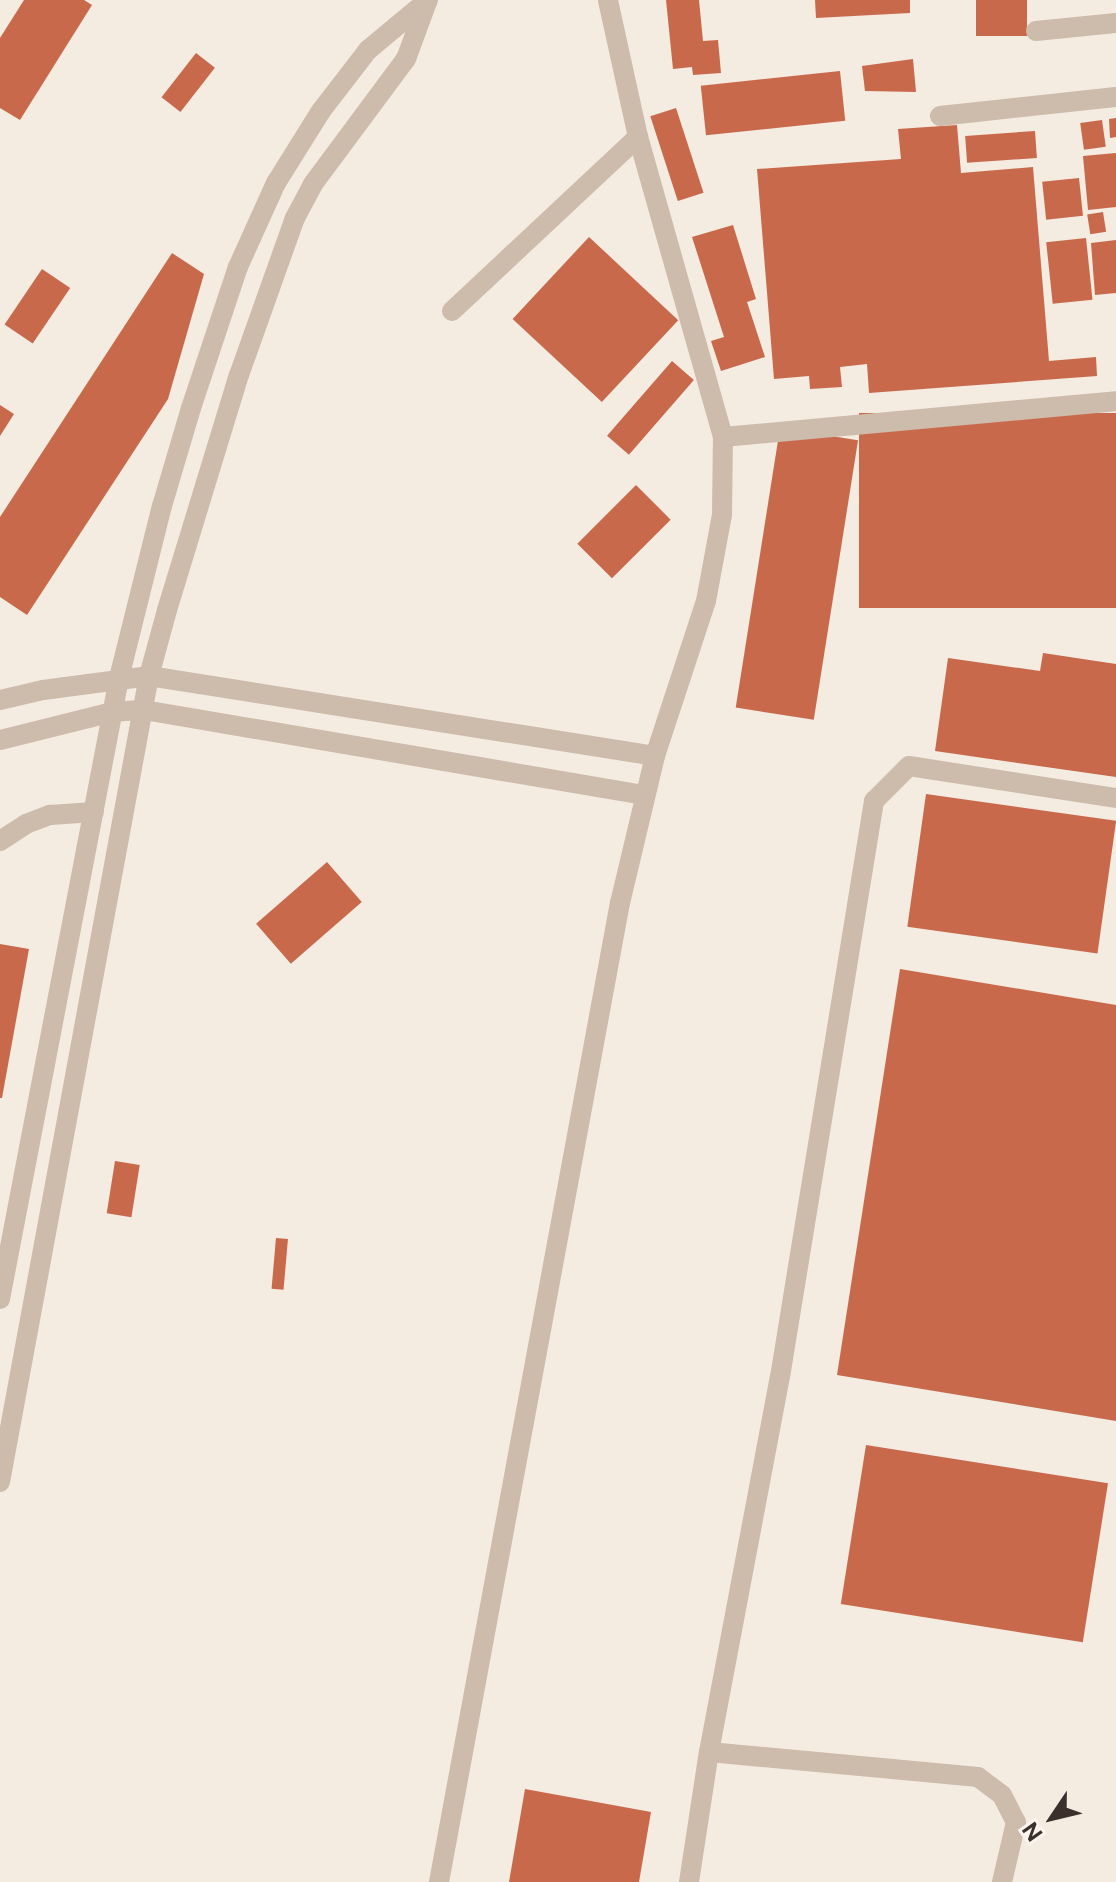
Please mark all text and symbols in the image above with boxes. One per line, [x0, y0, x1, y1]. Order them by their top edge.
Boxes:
north arrow [1012, 1778, 1092, 1858]
text: N [1017, 1817, 1048, 1846]

